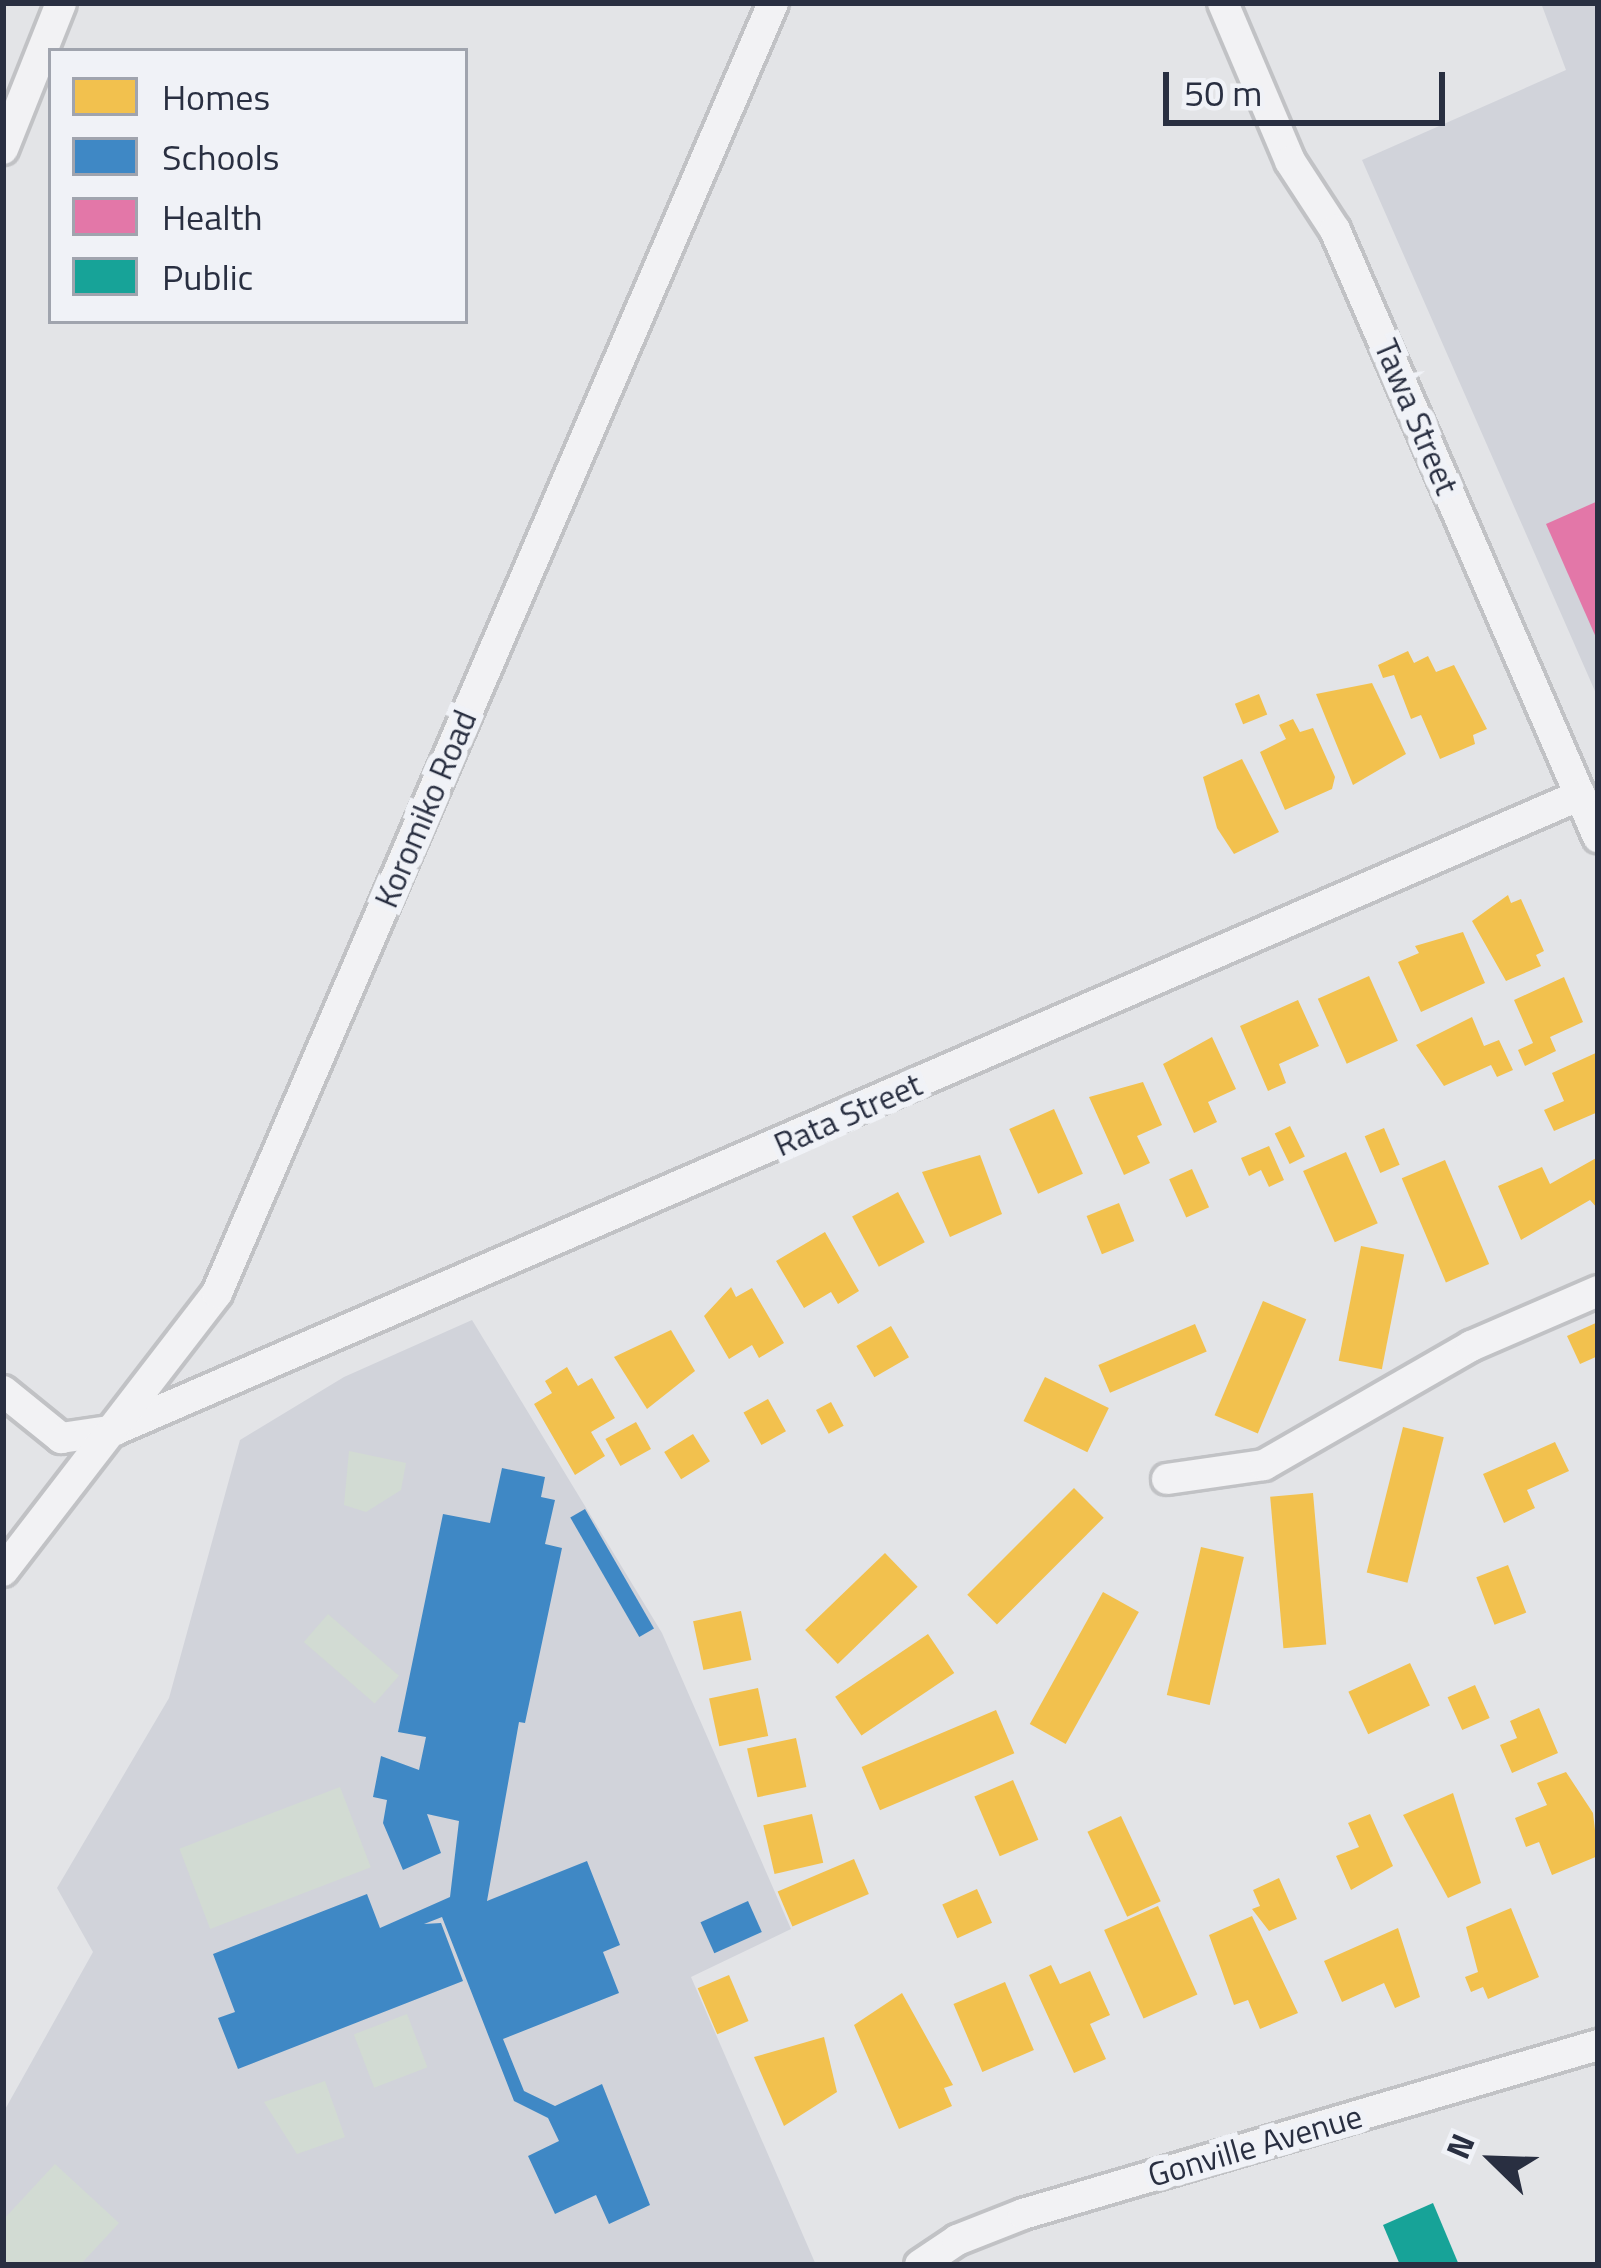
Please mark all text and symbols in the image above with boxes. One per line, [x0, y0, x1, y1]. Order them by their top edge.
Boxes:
legend [48, 48, 468, 324]
scale bar [1169, 48, 1451, 122]
text: 50 m [1184, 65, 1262, 120]
text: Homes [162, 69, 270, 124]
text: Schools [162, 129, 280, 184]
text: Health [162, 189, 263, 244]
text: Public [162, 249, 253, 304]
street label: Tawa Street [1366, 333, 1466, 501]
street label: Koromiko Road [367, 704, 485, 914]
street label: Rata Street [768, 1065, 928, 1165]
street label: Gonville Avenue [1143, 2097, 1367, 2195]
north arrow [1433, 2100, 1553, 2220]
text: N [1432, 2126, 1487, 2166]

